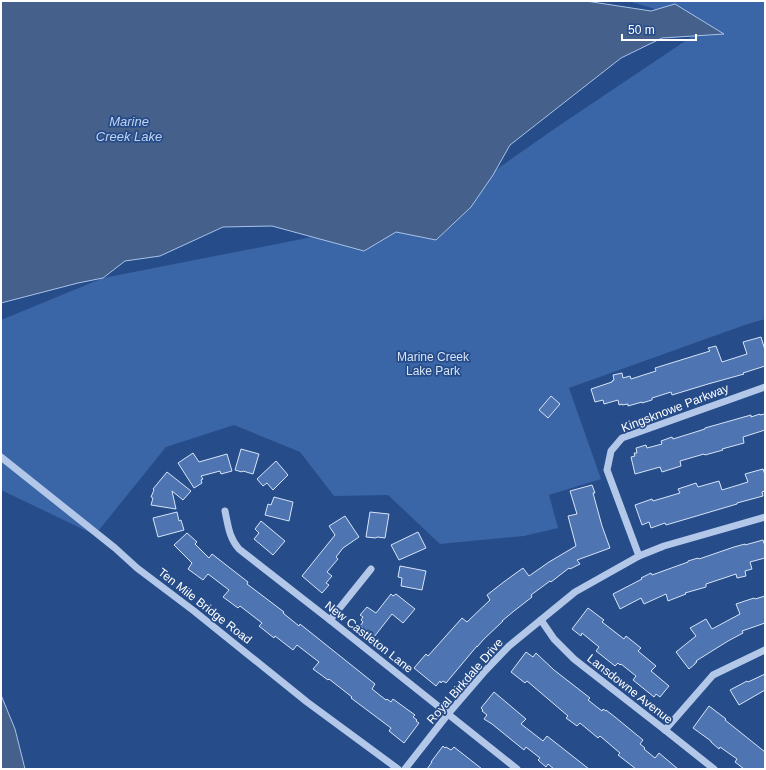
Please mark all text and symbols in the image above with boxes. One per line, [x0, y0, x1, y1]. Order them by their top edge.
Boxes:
scale bar [622, 16, 696, 42]
text: 50 m [628, 23, 655, 37]
water label: Marine Creek Lake [96, 114, 162, 144]
park label: Marine Creek Lake Park [397, 350, 470, 378]
street label: Kingsknowe Parkway [619, 381, 731, 435]
street label: Ten Mile Bridge Road [155, 565, 255, 647]
street label: New Castleton Lane [322, 598, 416, 676]
street label: Royal Birkdale Drive [424, 635, 506, 727]
street label: Lansdowne Avenue [584, 651, 676, 727]

